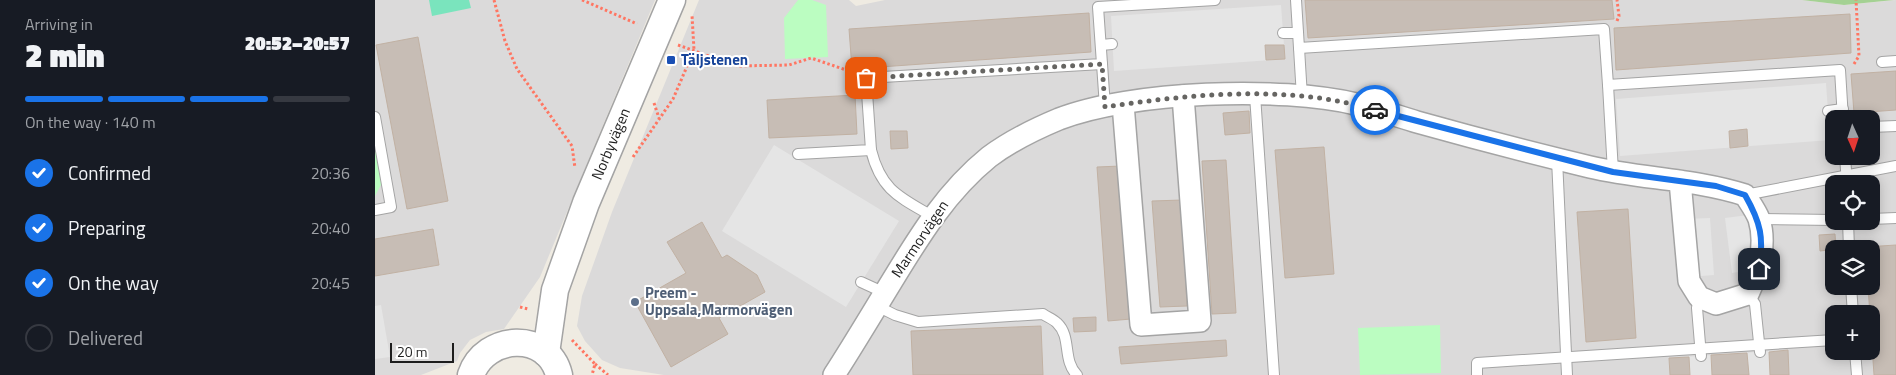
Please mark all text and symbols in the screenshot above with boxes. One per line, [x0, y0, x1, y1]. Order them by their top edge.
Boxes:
text: Arriving in [25, 12, 93, 36]
text: 20:52–20:57 [245, 28, 350, 57]
text: 2 min [25, 31, 105, 79]
place label: Täljstenen [681, 48, 748, 71]
marker: Täljstenen [665, 54, 677, 66]
pin [845, 57, 887, 99]
icon: bag [852, 64, 880, 92]
courier [1350, 85, 1400, 135]
icon: car [1361, 96, 1389, 124]
street label: Norbyvägen [585, 104, 636, 183]
text: On the way · 140 m [25, 110, 156, 134]
north arrow [1825, 110, 1880, 165]
map controls [1825, 110, 1880, 360]
text: Confirmed [68, 158, 151, 187]
icon: check [25, 159, 53, 187]
text: 20:36 [311, 161, 350, 185]
button: locate [1825, 175, 1880, 230]
street label: Marmorvägen [885, 195, 954, 282]
text: Preparing [68, 213, 145, 242]
icon: check [25, 214, 53, 242]
text: 20:40 [311, 216, 350, 240]
button: layers [1825, 240, 1880, 295]
pin [1738, 248, 1780, 290]
icon: home [1745, 255, 1773, 283]
text: On the way [68, 268, 159, 297]
icon: check [25, 269, 53, 297]
text: 20:45 [311, 271, 350, 295]
place label: Preem - Uppsala,Marmorvägen [645, 281, 793, 321]
marker: Preem - Uppsala,Marmorvägen [629, 296, 641, 308]
button: + [1825, 305, 1880, 360]
text: Delivered [68, 323, 143, 352]
scale bar [390, 340, 454, 363]
text: 20 m [397, 341, 427, 362]

